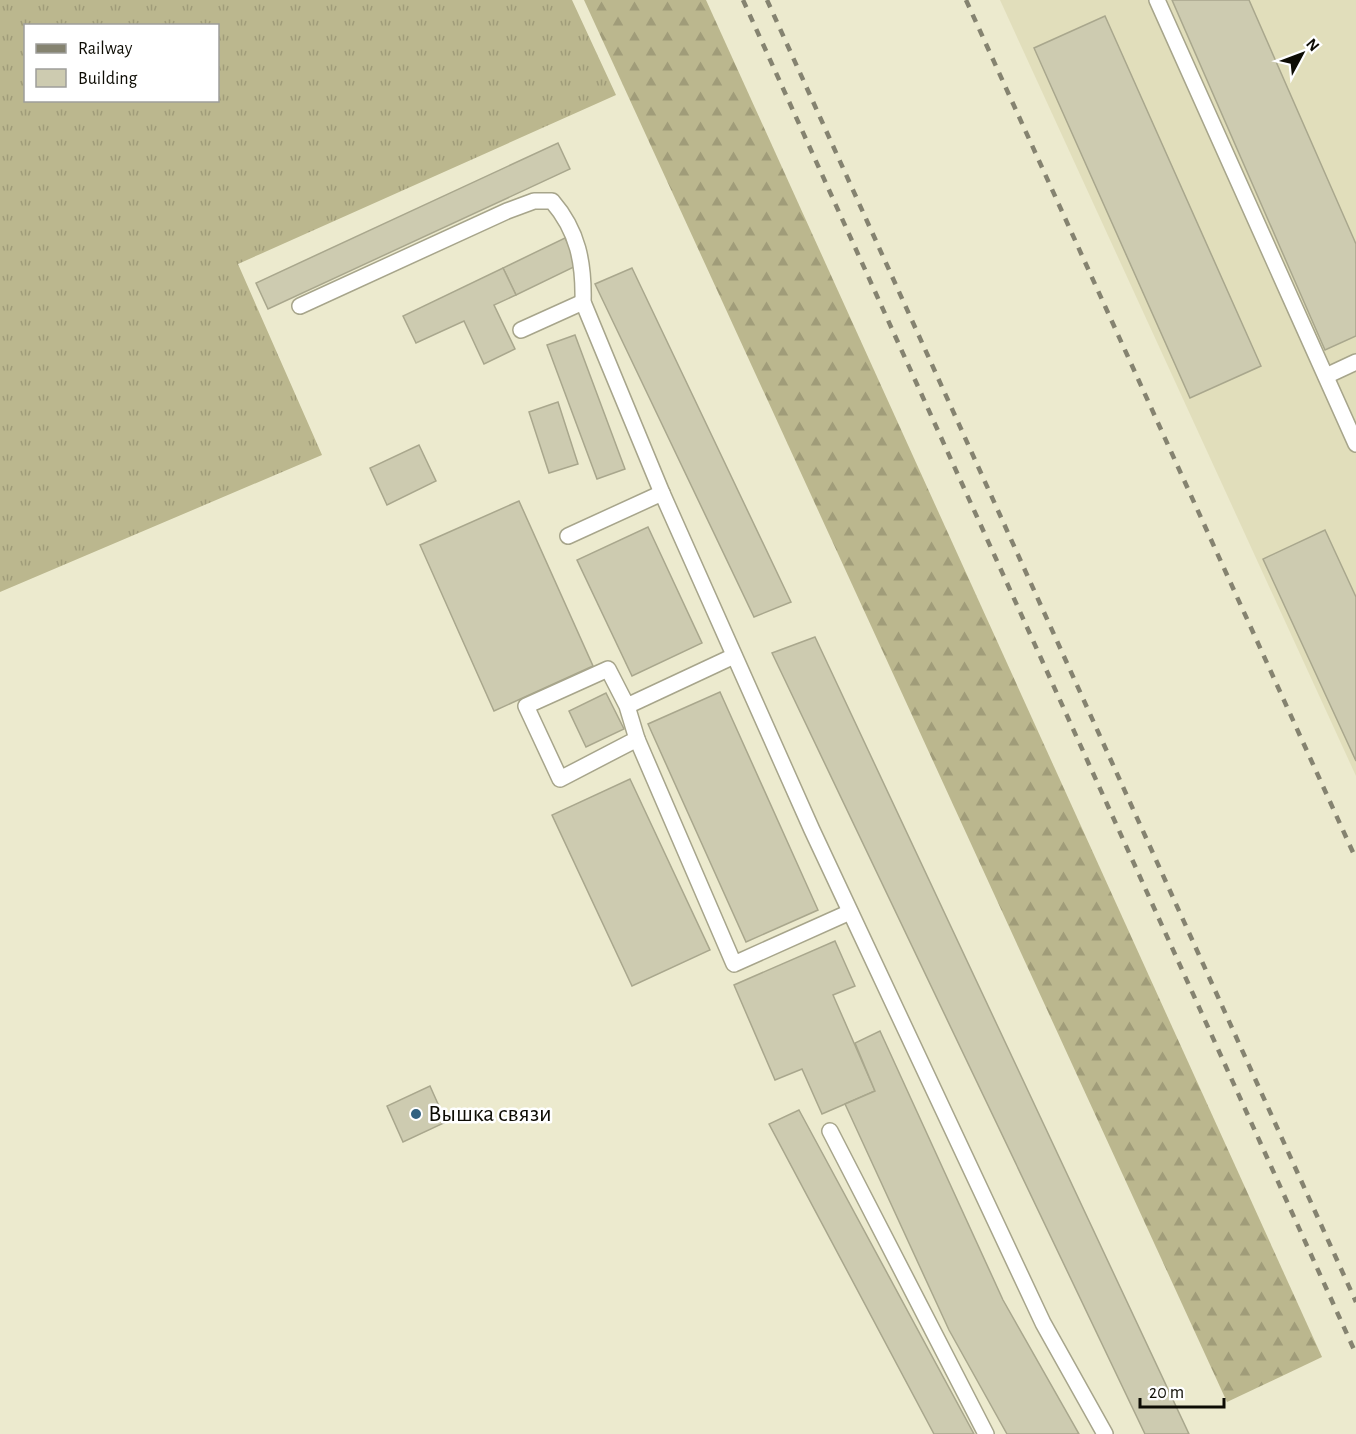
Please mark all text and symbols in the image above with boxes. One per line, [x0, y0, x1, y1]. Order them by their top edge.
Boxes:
legend [24, 24, 219, 102]
north arrow [1272, 24, 1332, 84]
text: N [1303, 35, 1322, 54]
text: Railway [78, 40, 133, 58]
text: Building [78, 70, 138, 88]
place label: Вышка связи [428, 1102, 552, 1126]
marker: Вышка связи [409, 1107, 423, 1121]
scale bar [1140, 1371, 1224, 1409]
text: 20 m [1149, 1384, 1184, 1402]

